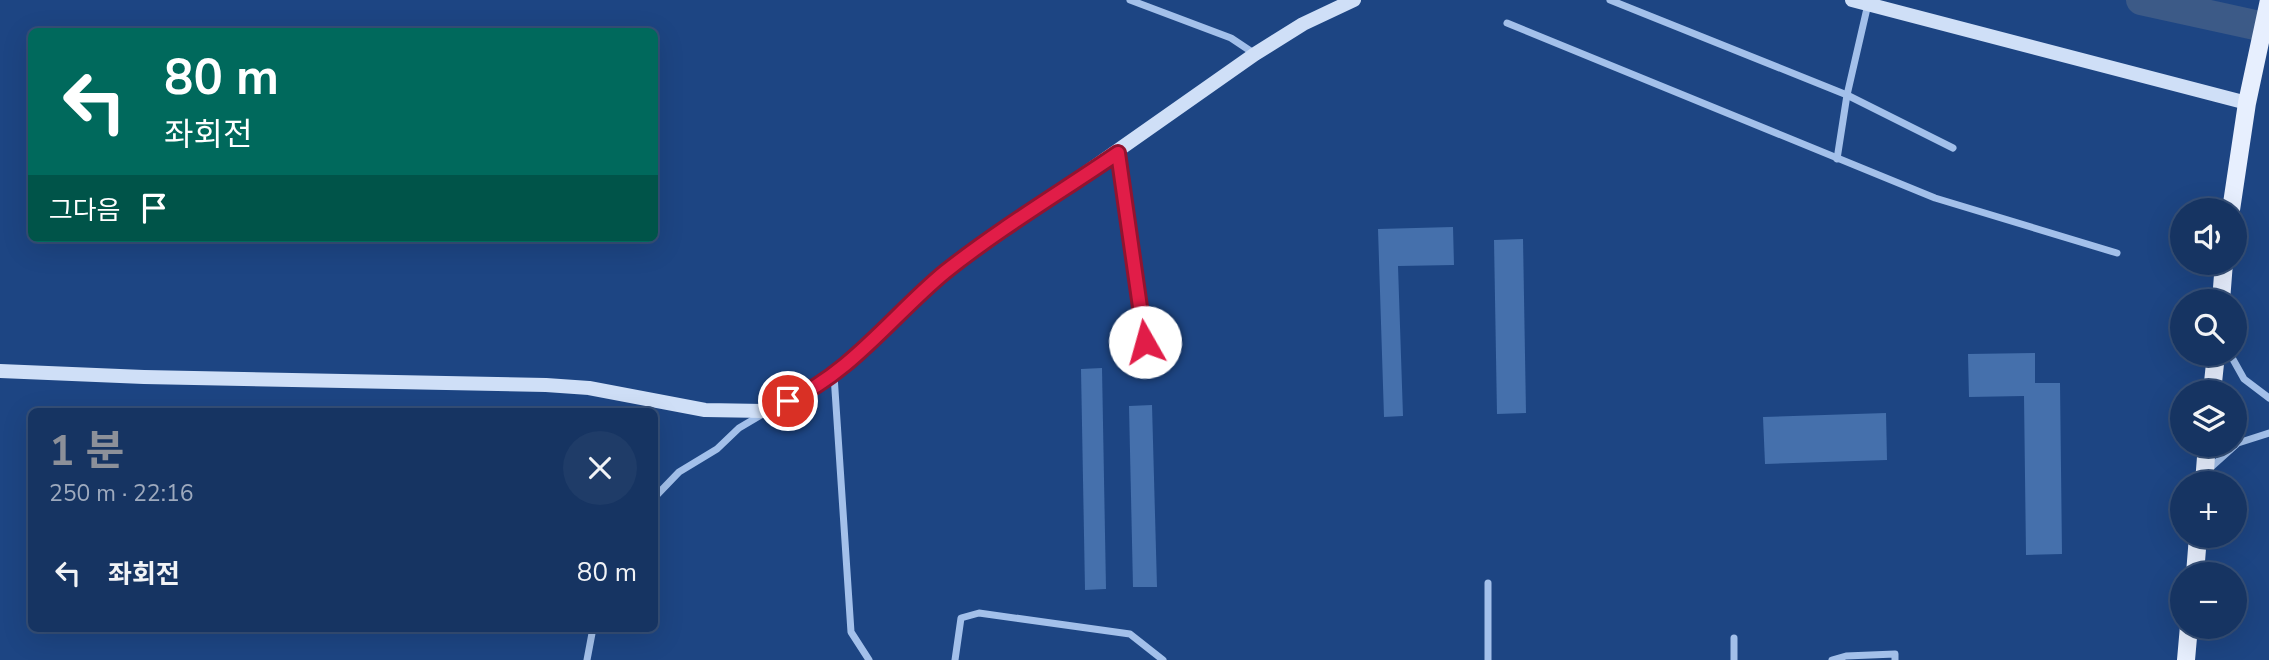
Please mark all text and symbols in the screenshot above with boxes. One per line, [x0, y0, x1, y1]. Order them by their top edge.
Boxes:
text: 80 m [164, 44, 279, 111]
icon: left [49, 56, 140, 147]
text: 좌회전 [164, 113, 252, 156]
icon: arrive [135, 189, 173, 227]
text: 그다음 [49, 193, 121, 228]
map controls [2170, 198, 2247, 639]
button: sound [2170, 198, 2247, 275]
button: search [2170, 289, 2247, 366]
position arrow [1108, 305, 1182, 379]
pin [758, 371, 818, 431]
button: layers [2170, 380, 2247, 457]
icon: arrive [769, 382, 807, 420]
text: 1 분 [49, 423, 124, 480]
button: close [563, 431, 637, 505]
button: + [2170, 471, 2247, 548]
text: 250 m · 22:16 [49, 478, 194, 509]
icon: left [49, 554, 87, 592]
text: 80 m [577, 555, 637, 590]
text: 좌회전 [108, 557, 180, 592]
button: − [2170, 562, 2247, 639]

